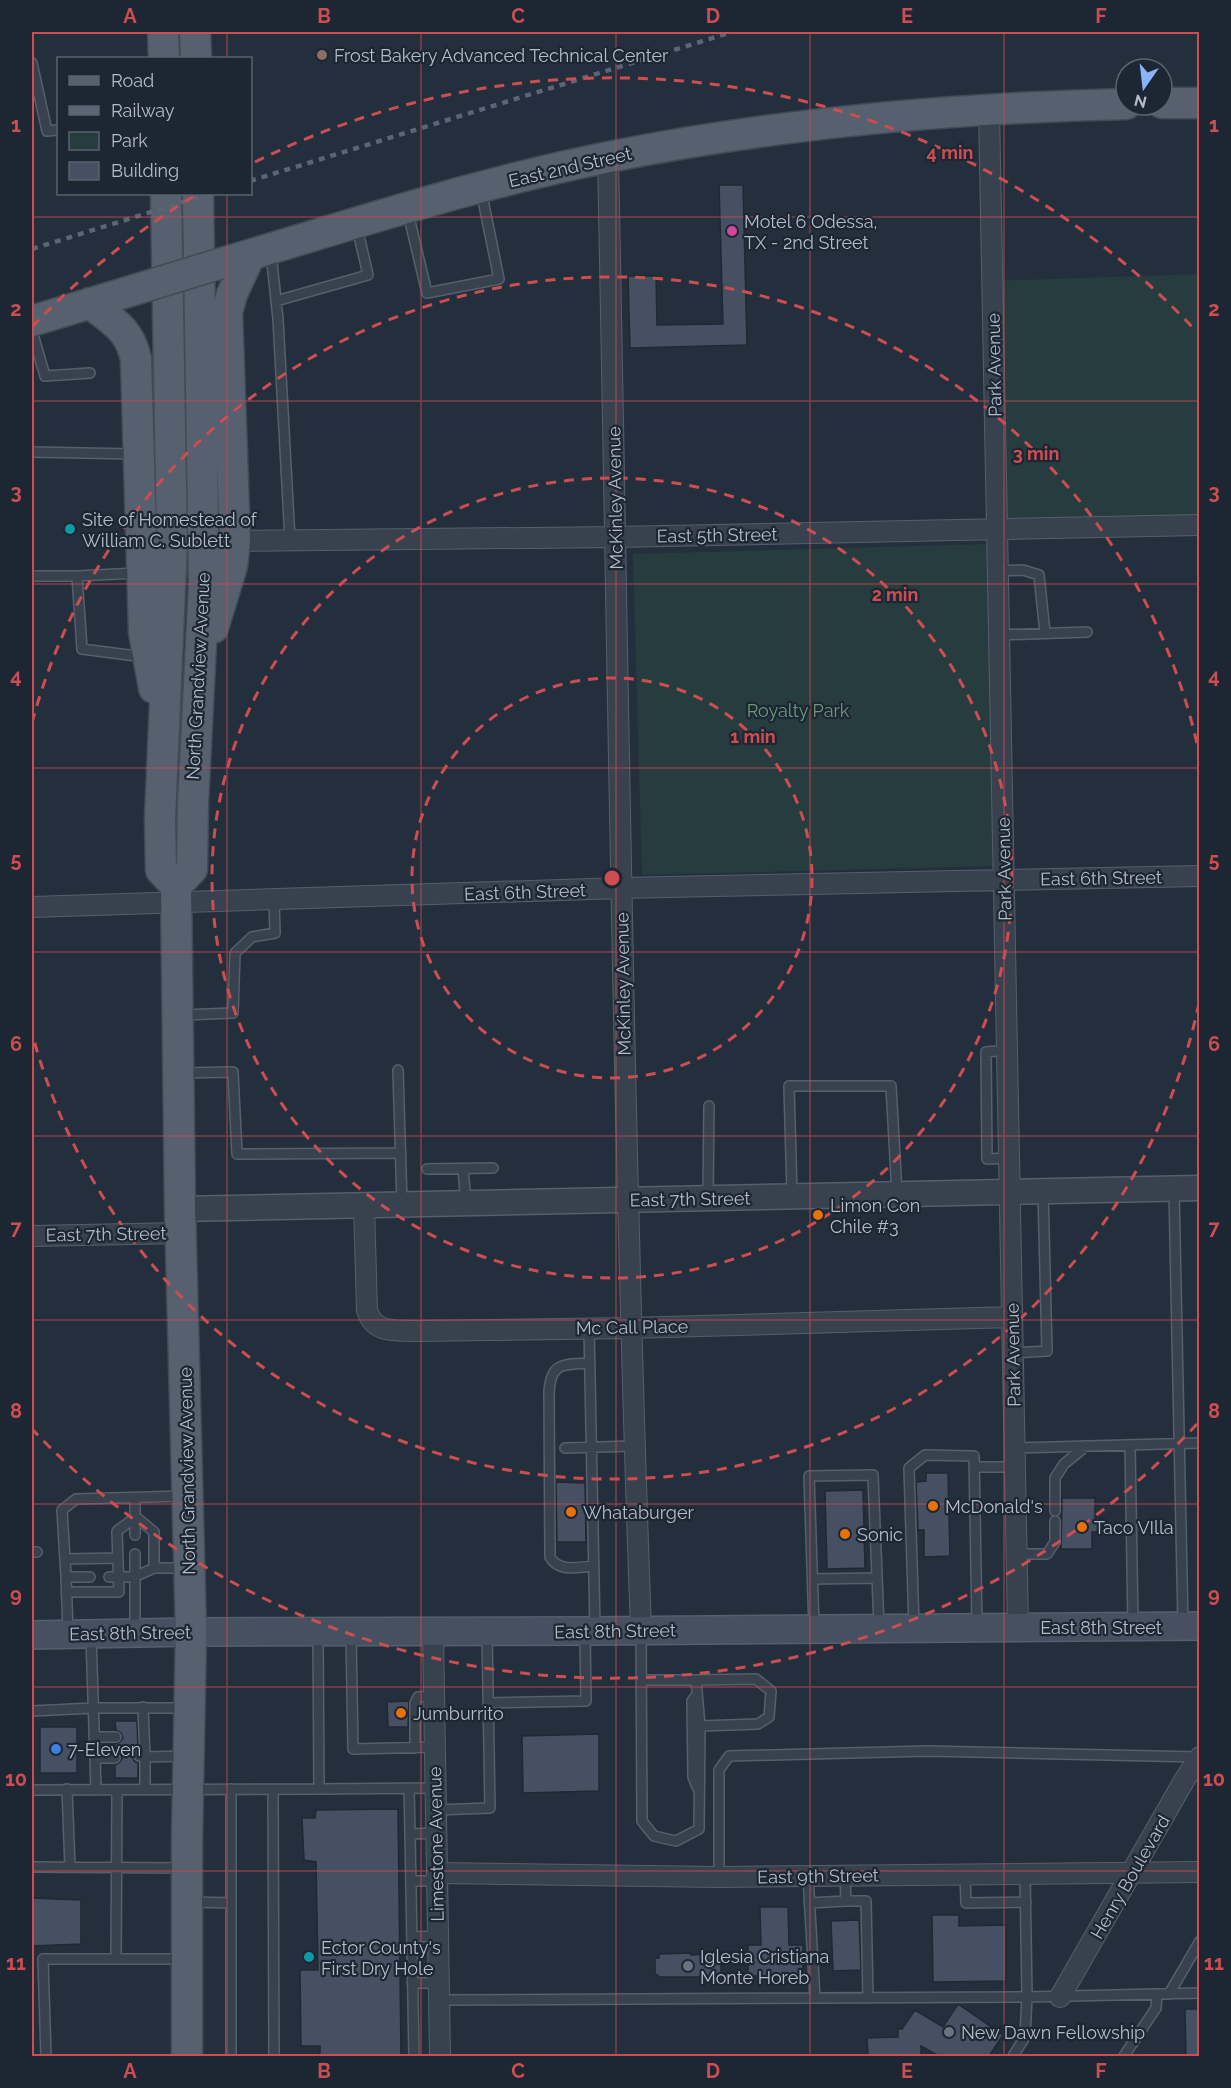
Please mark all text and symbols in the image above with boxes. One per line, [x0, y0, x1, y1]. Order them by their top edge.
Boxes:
text: A [123, 4, 137, 28]
text: B [317, 4, 331, 28]
text: C [511, 4, 525, 28]
text: D [706, 4, 720, 28]
text: E [901, 4, 913, 28]
text: F [1095, 4, 1107, 28]
place label: Frost Bakery Advanced Technical Center [334, 45, 669, 66]
marker: Frost Bakery Advanced Technical Center [315, 48, 329, 62]
legend [57, 57, 252, 195]
north arrow [1114, 57, 1174, 117]
text: Road [111, 70, 154, 91]
text: N [1132, 90, 1149, 112]
text: Railway [111, 100, 175, 121]
text: 1 [11, 113, 21, 137]
text: 1 [1209, 113, 1219, 137]
text: Park [111, 130, 148, 151]
text: 4 min [927, 142, 973, 163]
street label: East 2nd Street [506, 143, 634, 191]
text: Building [111, 160, 179, 181]
place label: Motel 6 Odessa, TX - 2nd Street [744, 211, 878, 253]
marker: Motel 6 Odessa, TX - 2nd Street [725, 224, 739, 238]
text: 2 [10, 297, 22, 321]
text: 2 [1208, 297, 1220, 321]
street label: Park Avenue [983, 312, 1005, 417]
street label: McKinley Avenue [603, 426, 627, 570]
text: 3 min [1013, 443, 1059, 464]
text: 3 [10, 480, 22, 504]
text: 3 [1208, 480, 1220, 504]
place label: Site of Homestead of William C. Sublett [82, 509, 258, 551]
marker: Site of Homestead of William C. Sublett [63, 522, 77, 536]
street label: East 5th Street [656, 523, 778, 547]
street label: North Grandview Avenue [182, 571, 214, 780]
text: 2 min [872, 584, 918, 605]
text: 4 [10, 664, 22, 688]
text: 4 [1208, 664, 1220, 688]
park label: Royalty Park [747, 700, 850, 721]
text: 1 min [730, 726, 776, 747]
street label: Park Avenue [993, 816, 1015, 921]
text: 5 [10, 848, 22, 872]
text: 5 [1208, 848, 1220, 872]
street label: East 6th Street [1040, 866, 1162, 890]
centre of rings [602, 868, 622, 888]
street label: East 6th Street [464, 879, 586, 905]
street label: McKinley Avenue [611, 912, 635, 1056]
text: 6 [10, 1032, 22, 1056]
text: 6 [1208, 1032, 1220, 1056]
street label: East 7th Street [629, 1187, 751, 1211]
place label: Limon Con Chile #3 [830, 1195, 920, 1237]
marker: Limon Con Chile #3 [811, 1208, 825, 1222]
text: 7 [10, 1216, 22, 1240]
text: 7 [1208, 1216, 1220, 1240]
street label: East 7th Street [45, 1222, 167, 1246]
street label: Park Avenue [1002, 1302, 1024, 1407]
street label: Mc Call Place [576, 1316, 689, 1338]
street label: North Grandview Avenue [175, 1367, 199, 1575]
text: 8 [10, 1399, 22, 1423]
text: 8 [1208, 1399, 1220, 1423]
place label: McDonald's [945, 1496, 1043, 1517]
marker: McDonald's [926, 1499, 940, 1513]
place label: Whataburger [583, 1502, 694, 1523]
marker: Whataburger [564, 1505, 578, 1519]
place label: Taco VIlla [1094, 1517, 1174, 1538]
marker: Taco VIlla [1075, 1520, 1089, 1534]
place label: Sonic [857, 1524, 903, 1545]
marker: Sonic [838, 1527, 852, 1541]
text: 9 [10, 1583, 22, 1607]
text: 9 [1208, 1583, 1220, 1607]
street label: East 8th Street [1040, 1617, 1162, 1638]
street label: East 8th Street [554, 1619, 676, 1643]
street label: East 8th Street [69, 1621, 191, 1645]
place label: Jumburrito [413, 1703, 504, 1724]
marker: Jumburrito [394, 1706, 408, 1720]
place label: 7-Eleven [68, 1739, 141, 1760]
marker: 7-Eleven [49, 1742, 63, 1756]
street label: Limestone Avenue [424, 1766, 448, 1922]
text: 10 [5, 1767, 27, 1791]
text: 10 [1203, 1767, 1225, 1791]
street label: Henry Boulevard [1086, 1811, 1174, 1943]
street label: East 9th Street [757, 1864, 879, 1888]
place label: Ector County's First Dry Hole [321, 1937, 441, 1979]
place label: Iglesia Cristiana Monte Horeb [700, 1946, 829, 1988]
marker: Ector County's First Dry Hole [302, 1950, 316, 1964]
text: 11 [6, 1951, 26, 1975]
text: 11 [1204, 1951, 1224, 1975]
marker: Iglesia Cristiana Monte Horeb [681, 1959, 695, 1973]
place label: New Dawn Fellowship [961, 2022, 1145, 2043]
marker: New Dawn Fellowship [942, 2025, 956, 2039]
text: A [123, 2059, 137, 2083]
text: B [317, 2059, 331, 2083]
text: C [511, 2059, 525, 2083]
text: D [706, 2059, 720, 2083]
text: E [901, 2059, 913, 2083]
text: F [1095, 2059, 1107, 2083]

